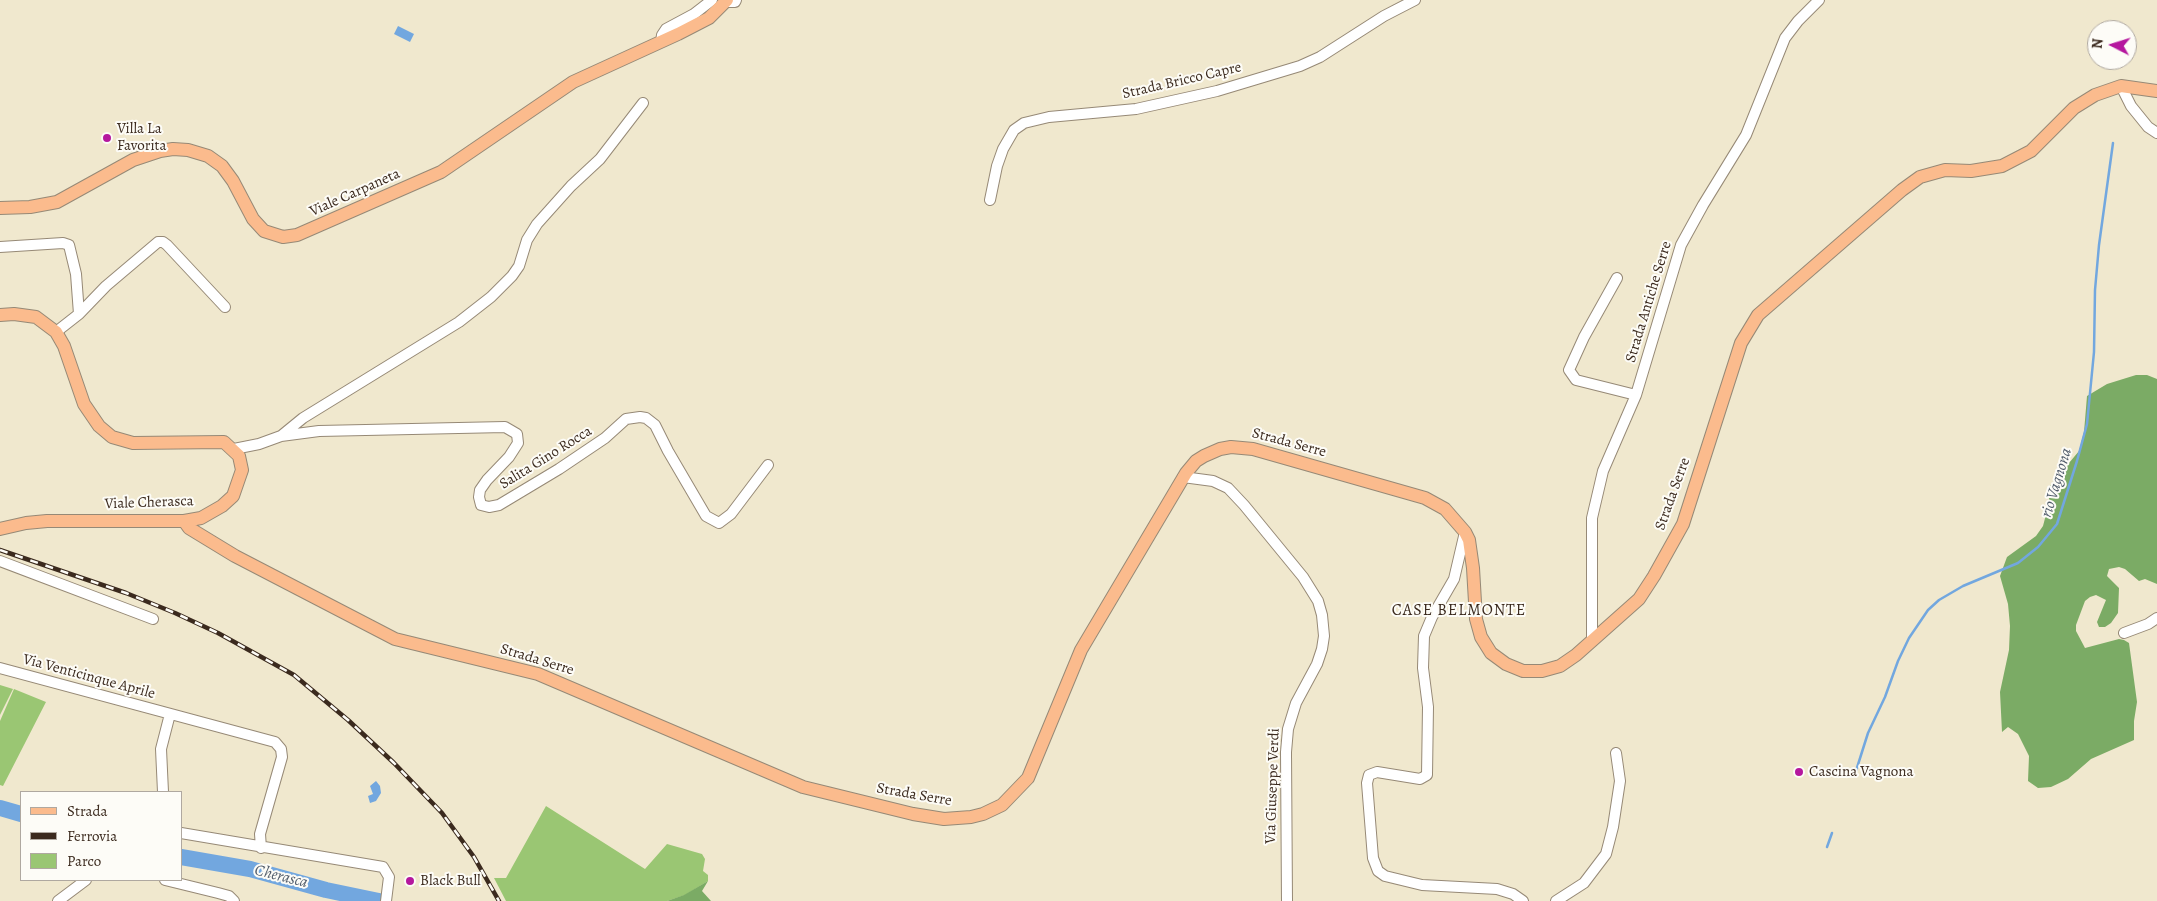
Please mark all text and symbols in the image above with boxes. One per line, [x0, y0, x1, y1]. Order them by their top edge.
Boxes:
north arrow [2087, 20, 2137, 70]
text: N [2088, 38, 2107, 50]
street label: Strada Bricco Capre [1121, 59, 1243, 103]
place label: Villa La Favorita [117, 120, 167, 155]
marker: Villa La Favorita [101, 132, 113, 144]
street label: Viale Carpaneta [307, 165, 403, 221]
street label: Strada Antiche Serre [1622, 239, 1676, 365]
street label: Salita Gino Rocca [496, 422, 596, 494]
street label: Strada Serre [1250, 424, 1328, 462]
water label: rio Vagnona [2037, 446, 2077, 520]
street label: Strada Serre [1652, 455, 1694, 533]
street label: Viale Cherasca [104, 492, 194, 514]
district label: CASE BELMONTE [1390, 601, 1528, 621]
street label: Strada Serre [498, 640, 576, 680]
street label: Via Venticinque Aprile [21, 651, 157, 703]
street label: Via Giuseppe Verdi [1262, 728, 1284, 844]
place label: Cascina Vagnona [1809, 763, 1914, 781]
marker: Cascina Vagnona [1793, 766, 1805, 778]
street label: Strada Serre [875, 780, 953, 810]
legend [20, 791, 182, 881]
text: Strada [67, 801, 108, 821]
text: Ferrovia [67, 826, 117, 846]
text: Parco [67, 851, 101, 871]
water label: Cherasca [252, 861, 310, 893]
place label: Black Bull [420, 872, 481, 890]
marker: Black Bull [404, 875, 416, 887]

